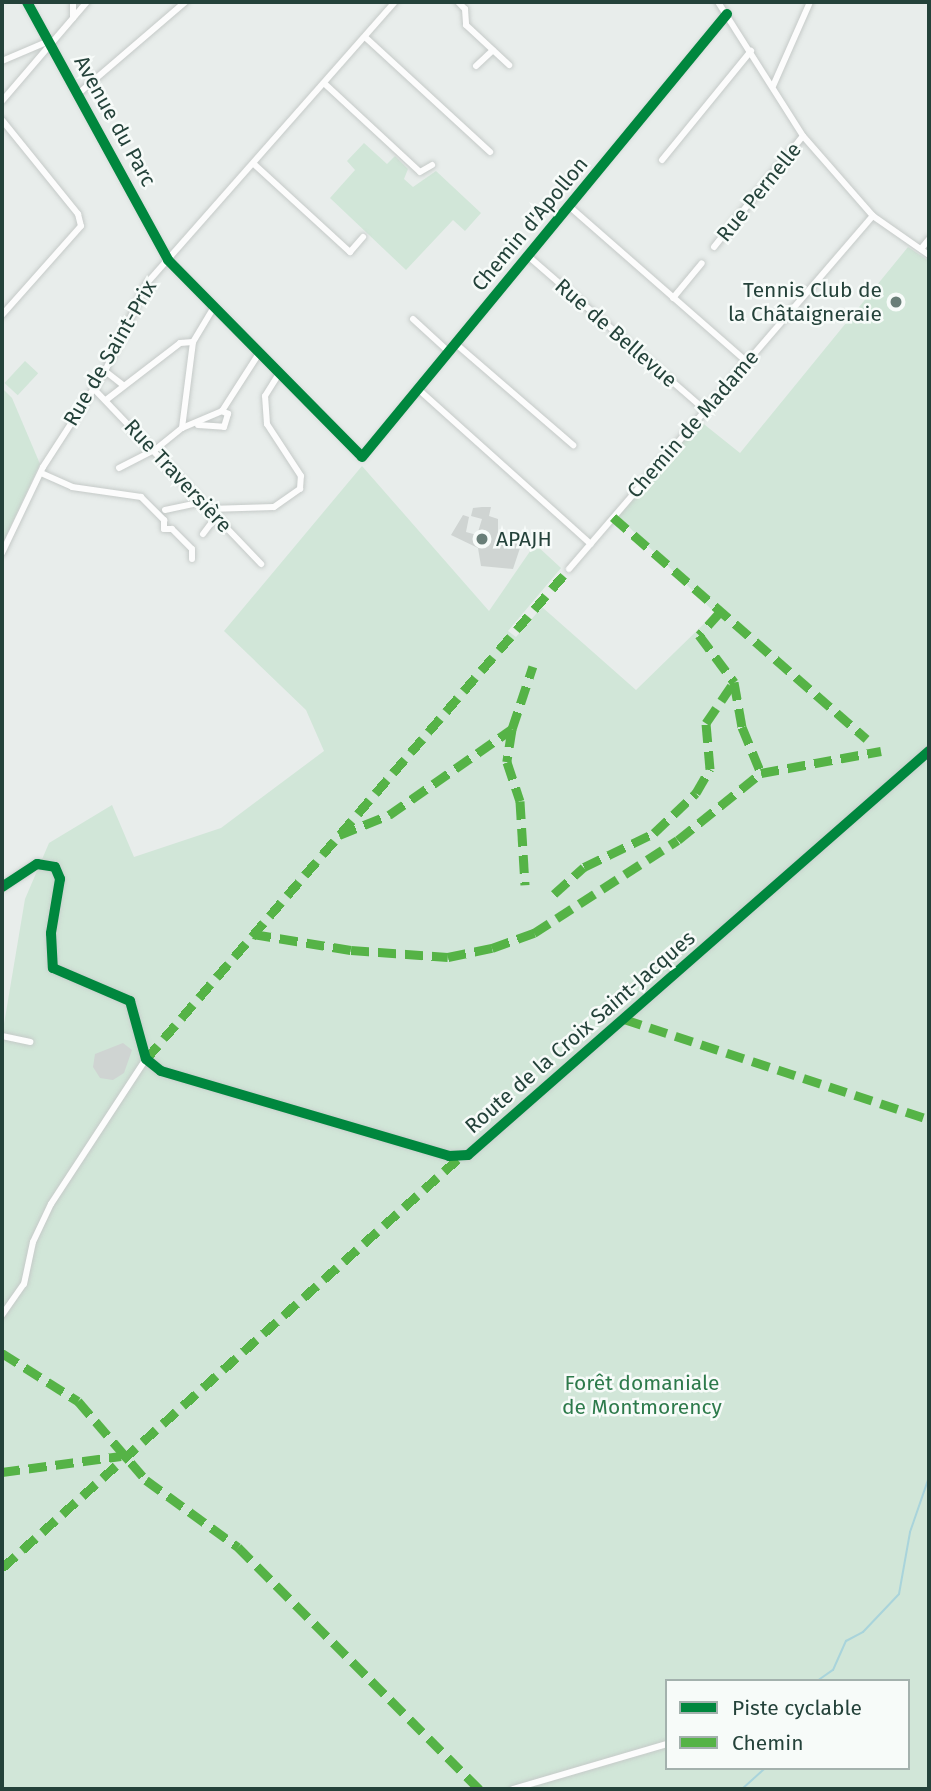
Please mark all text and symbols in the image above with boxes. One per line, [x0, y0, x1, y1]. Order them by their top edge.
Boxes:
street label: Avenue du Parc [69, 51, 161, 191]
street label: Rue Pernelle [711, 137, 807, 247]
street label: Chemin d'Apollon [467, 152, 593, 296]
street label: Rue de Bellevue [550, 273, 682, 393]
street label: Rue de Saint-Prix [58, 276, 162, 430]
place label: Tennis Club de la Châtaigneraie [728, 277, 882, 327]
marker: Tennis Club de la Châtaigneraie [888, 294, 904, 310]
street label: Chemin de Madame [622, 345, 764, 503]
street label: Rue Traversière [119, 414, 237, 538]
place label: APAJH [496, 526, 552, 552]
marker: APAJH [474, 531, 490, 547]
street label: Route de la Croix Saint-Jacques [460, 925, 700, 1139]
park label: Forêt domaniale de Montmorency [562, 1370, 722, 1420]
legend [665, 1679, 910, 1770]
text: Piste cyclable [732, 1695, 862, 1721]
text: Chemin [732, 1730, 804, 1756]

